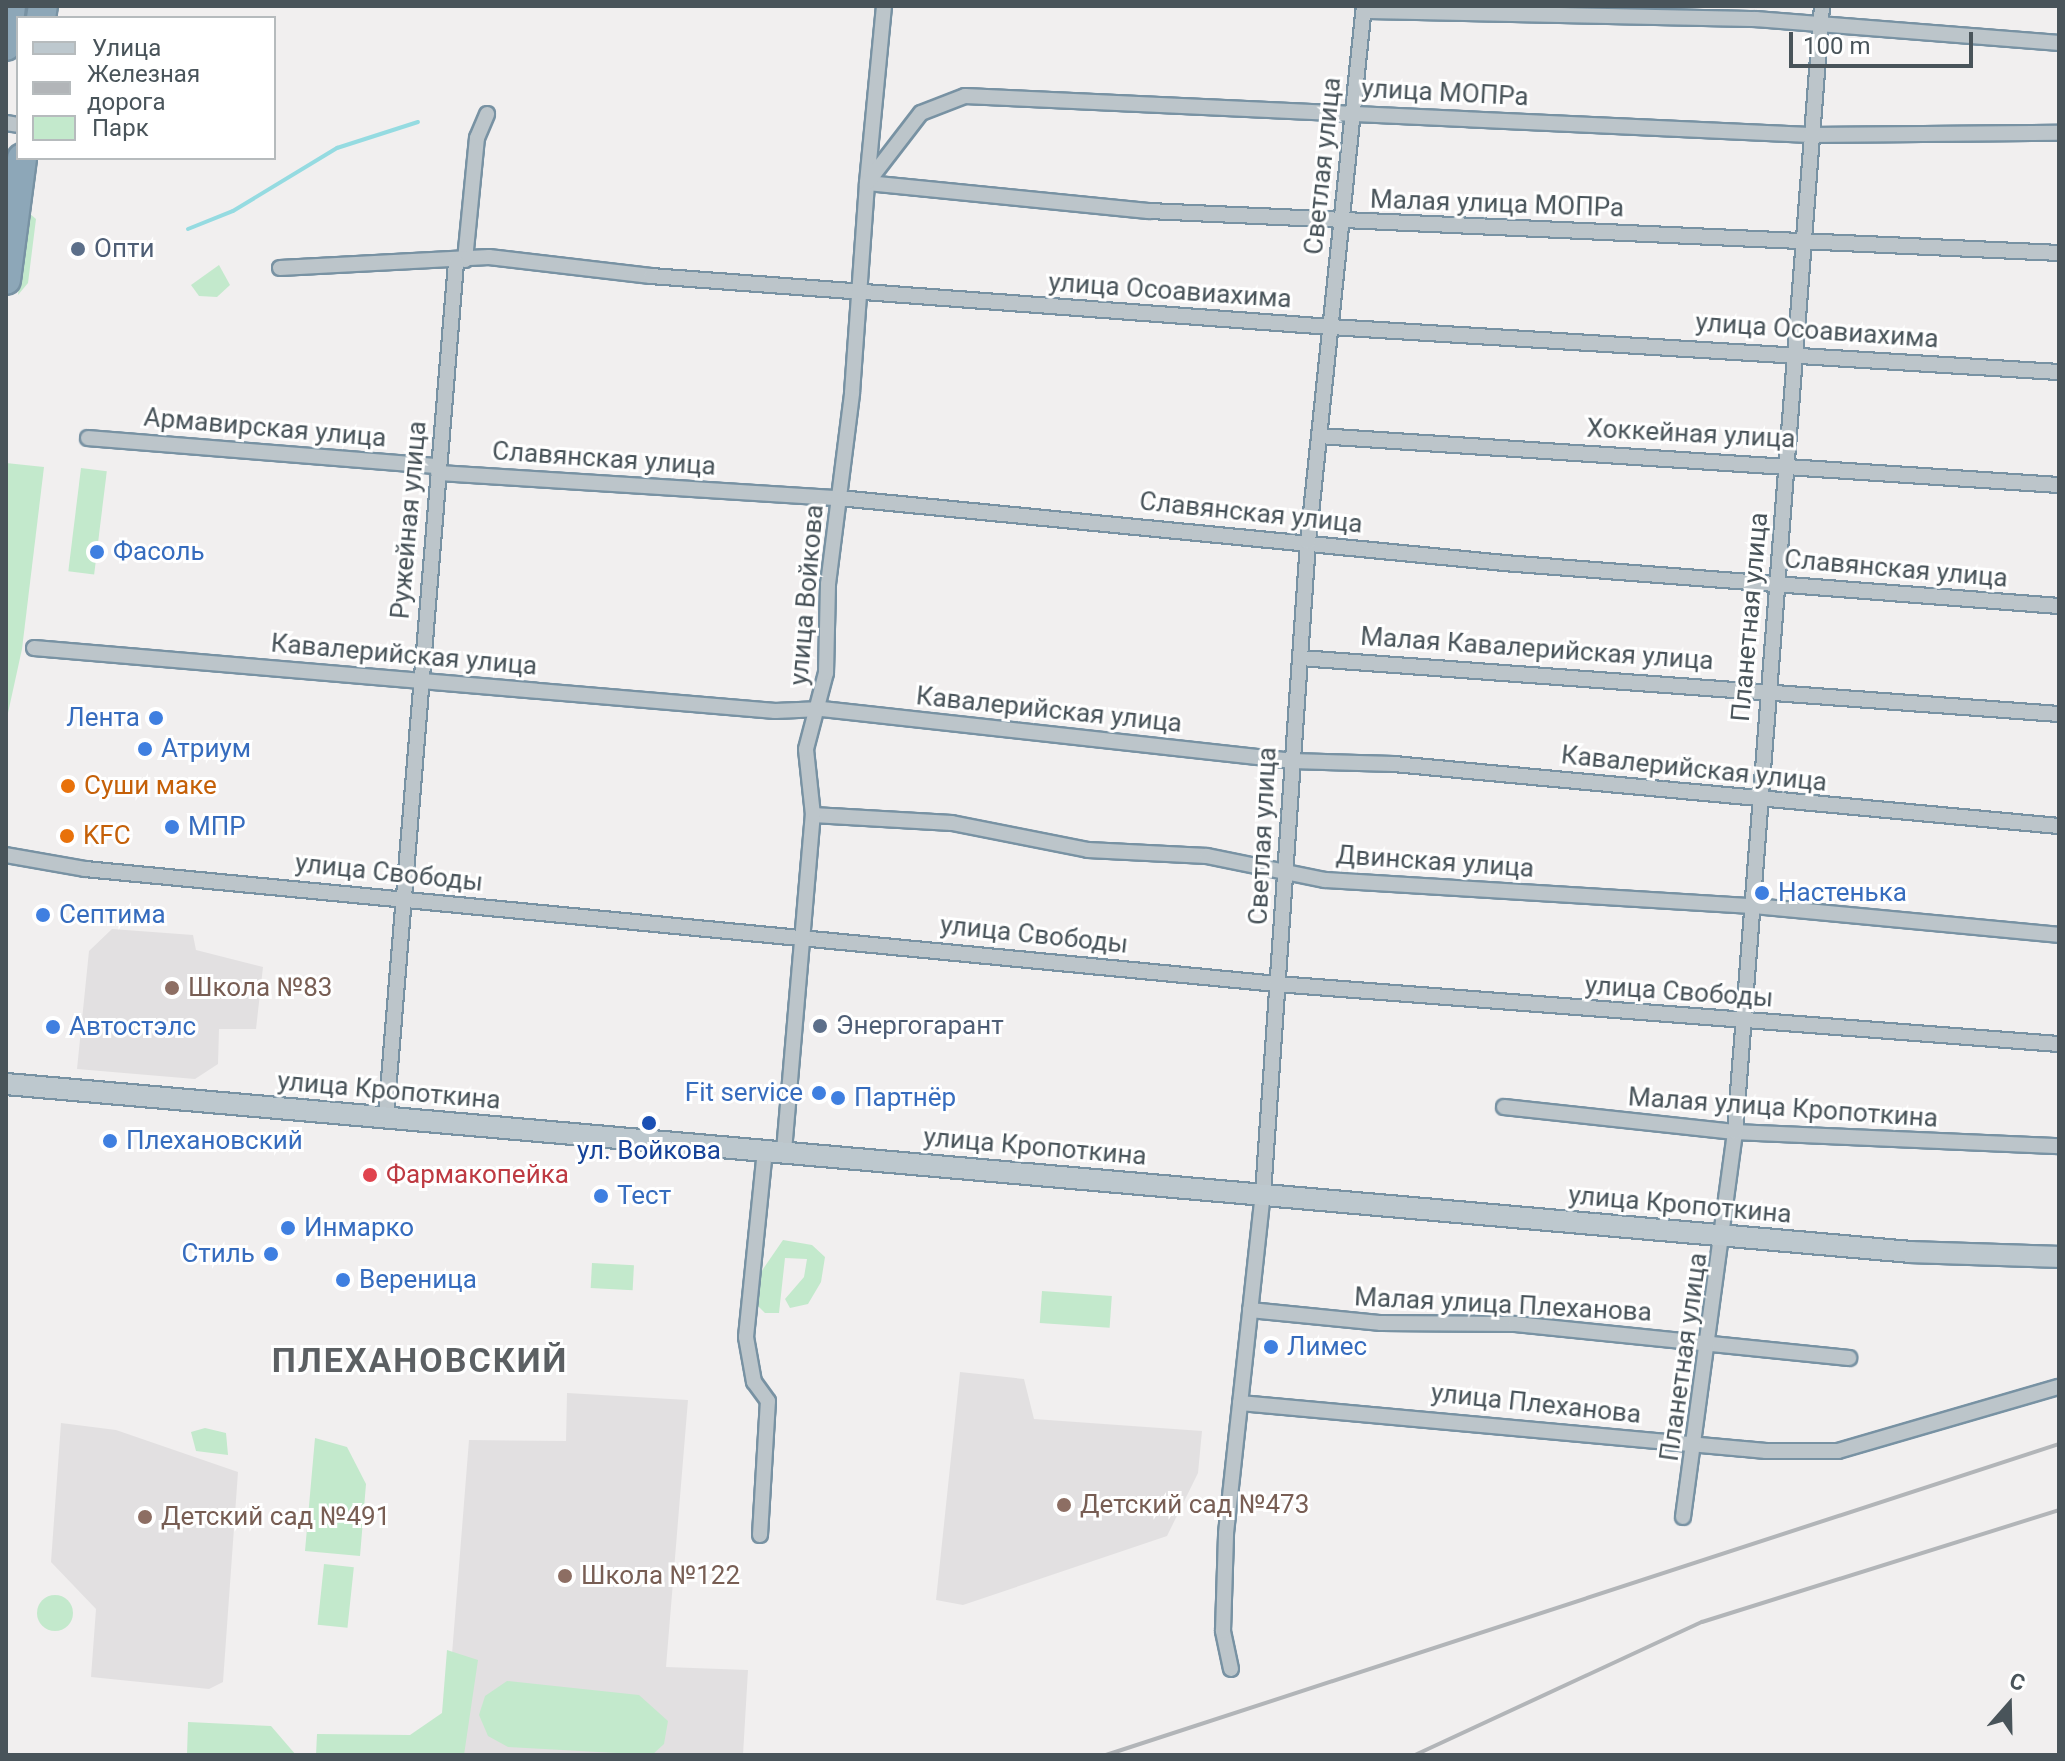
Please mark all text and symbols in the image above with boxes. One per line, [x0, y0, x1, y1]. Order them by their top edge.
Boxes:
legend [16, 16, 276, 160]
scale bar [1793, 16, 1977, 66]
text: 100 m [1803, 32, 1870, 60]
text: Улица [92, 34, 161, 62]
text: Железная дорога [87, 60, 200, 116]
street label: улица МОПРа [1361, 73, 1529, 113]
street label: Светлая улица [1298, 76, 1348, 256]
text: Парк [92, 114, 149, 142]
street label: Малая улица МОПРа [1369, 184, 1625, 224]
place label: Опти [94, 233, 154, 265]
marker: Опти [69, 240, 87, 258]
street label: улица Осоавиахима [1047, 267, 1293, 315]
street label: улица Осоавиахима [1694, 307, 1940, 355]
street label: Армавирская улица [142, 402, 388, 454]
street label: Хоккейная улица [1586, 413, 1796, 455]
street label: Ружейная улица [385, 420, 433, 620]
street label: Славянская улица [491, 436, 717, 482]
street label: Славянская улица [1138, 486, 1364, 540]
street label: улица Войкова [784, 503, 830, 687]
street label: Планетная улица [1725, 511, 1775, 723]
place label: Фасоль [113, 536, 205, 568]
marker: Фасоль [88, 543, 106, 561]
street label: Славянская улица [1783, 544, 2009, 594]
street label: Малая Кавалерийская улица [1359, 621, 1715, 677]
street label: Кавалерийская улица [270, 628, 538, 682]
street label: Кавалерийская улица [915, 681, 1183, 739]
place label: Лента [66, 702, 140, 734]
marker: Лента [147, 709, 165, 727]
place label: Атриум [161, 733, 251, 765]
marker: Атриум [136, 740, 154, 758]
street label: Кавалерийская улица [1560, 740, 1828, 798]
street label: Светлая улица [1243, 746, 1283, 926]
place label: Суши маке [84, 770, 217, 802]
marker: Суши маке [59, 777, 77, 795]
place label: МПР [188, 811, 246, 843]
marker: МПР [163, 818, 181, 836]
place label: KFC [83, 820, 131, 852]
marker: KFC [58, 827, 76, 845]
street label: Двинская улица [1335, 840, 1535, 884]
street label: улица Свободы [294, 848, 484, 898]
place label: Настенька [1778, 877, 1907, 909]
marker: Настенька [1753, 884, 1771, 902]
place label: Септима [59, 899, 166, 931]
marker: Септима [34, 906, 52, 924]
street label: улица Свободы [939, 910, 1129, 960]
street label: улица Свободы [1584, 970, 1774, 1014]
place label: Школа №83 [188, 972, 332, 1004]
marker: Школа №83 [163, 979, 181, 997]
place label: Энергогарант [836, 1010, 1004, 1042]
place label: Автостэлс [69, 1011, 196, 1043]
marker: Энергогарант [811, 1017, 829, 1035]
marker: Автостэлс [44, 1018, 62, 1036]
street label: улица Кропоткина [276, 1066, 502, 1116]
place label: Fit service [685, 1077, 803, 1109]
place label: Партнёр [854, 1082, 956, 1114]
street label: Малая улица Кропоткина [1627, 1082, 1939, 1134]
marker: Fit service [810, 1084, 828, 1102]
marker: Партнёр [829, 1089, 847, 1107]
marker: ул. Войкова [640, 1114, 658, 1132]
street label: улица Кропоткина [922, 1122, 1148, 1172]
place label: Плехановский [126, 1125, 303, 1157]
marker: Плехановский [101, 1132, 119, 1150]
place label: ул. Войкова [577, 1135, 721, 1167]
place label: Фармакопейка [386, 1159, 569, 1191]
marker: Фармакопейка [361, 1166, 379, 1184]
place label: Тест [617, 1180, 671, 1212]
street label: улица Кропоткина [1567, 1180, 1793, 1230]
marker: Тест [592, 1187, 610, 1205]
place label: Инмарко [304, 1212, 414, 1244]
marker: Инмарко [279, 1219, 297, 1237]
place label: Стиль [181, 1238, 255, 1270]
marker: Стиль [262, 1245, 280, 1263]
street label: Планетная улица [1654, 1251, 1714, 1463]
place label: Вереница [359, 1264, 477, 1296]
marker: Вереница [334, 1271, 352, 1289]
street label: Малая улица Плеханова [1353, 1282, 1653, 1328]
place label: Лимес [1287, 1331, 1367, 1363]
marker: Лимес [1262, 1338, 1280, 1356]
district label: ПЛЕХАНОВСКИЙ [272, 1341, 568, 1381]
street label: улица Плеханова [1429, 1377, 1643, 1431]
place label: Детский сад №473 [1080, 1489, 1309, 1521]
marker: Детский сад №473 [1055, 1496, 1073, 1514]
place label: Детский сад №491 [161, 1501, 390, 1533]
marker: Детский сад №491 [136, 1508, 154, 1526]
place label: Школа №122 [581, 1560, 740, 1592]
marker: Школа №122 [556, 1567, 574, 1585]
north arrow [1969, 1665, 2049, 1745]
text: С [2006, 1668, 2028, 1696]

